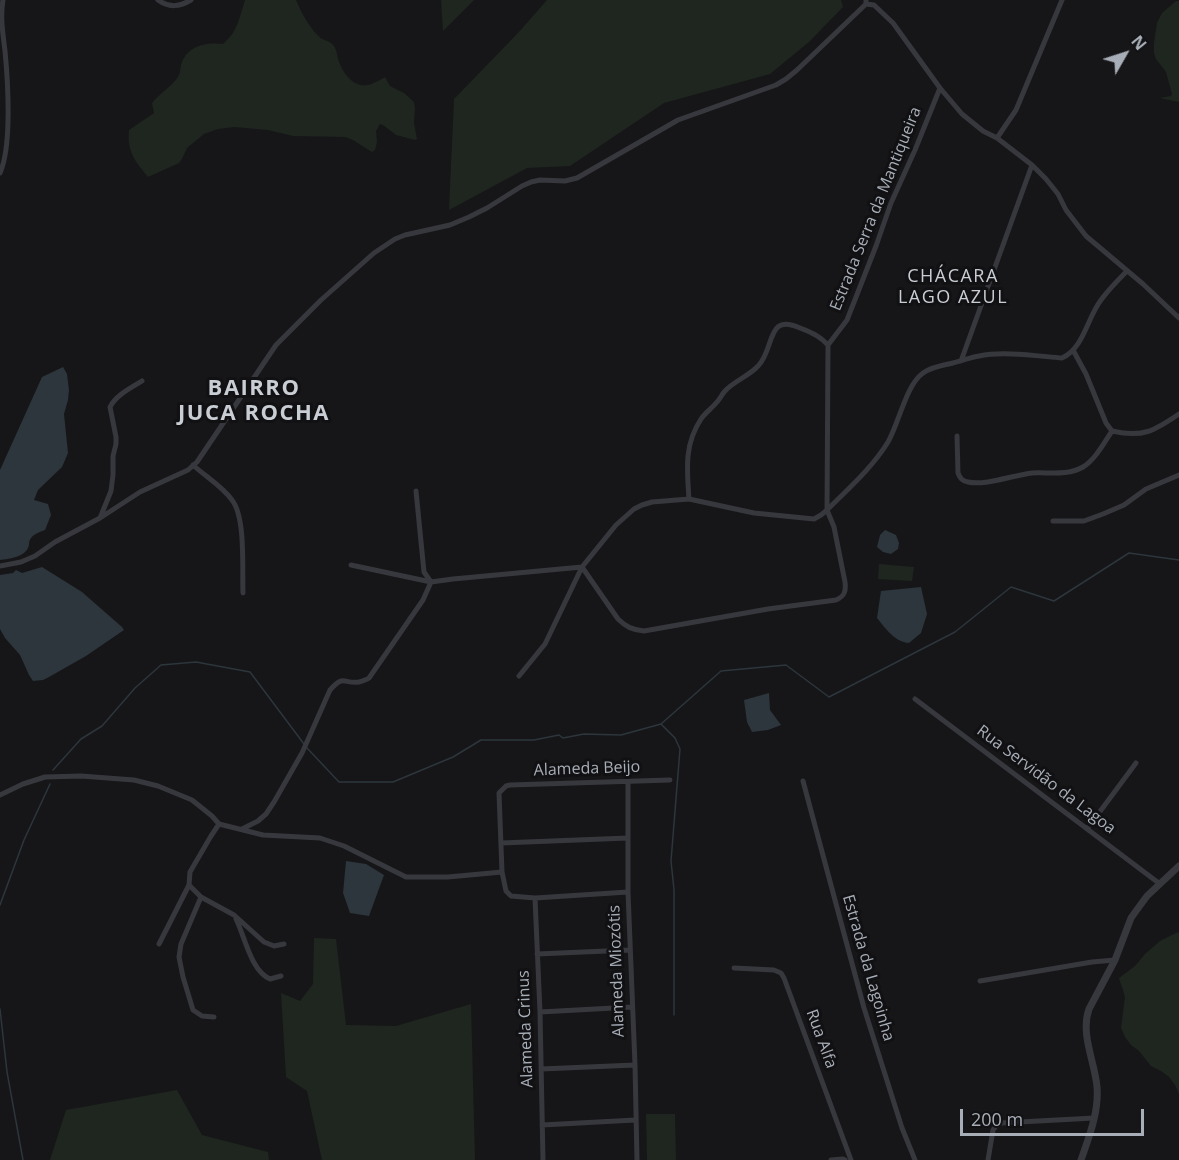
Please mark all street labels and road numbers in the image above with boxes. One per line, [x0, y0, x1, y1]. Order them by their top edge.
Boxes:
street label: Estrada Serra da Mantiqueira [826, 104, 926, 314]
street label: Rua Servidão da Lagoa [973, 722, 1119, 838]
street label: Alameda Beijo [533, 758, 641, 780]
street label: Estrada da Lagoinha [838, 893, 898, 1043]
street label: Alameda Miozótis [605, 905, 629, 1037]
street label: Alameda Crinus [514, 970, 538, 1088]
street label: Rua Alfa [802, 1007, 840, 1071]

